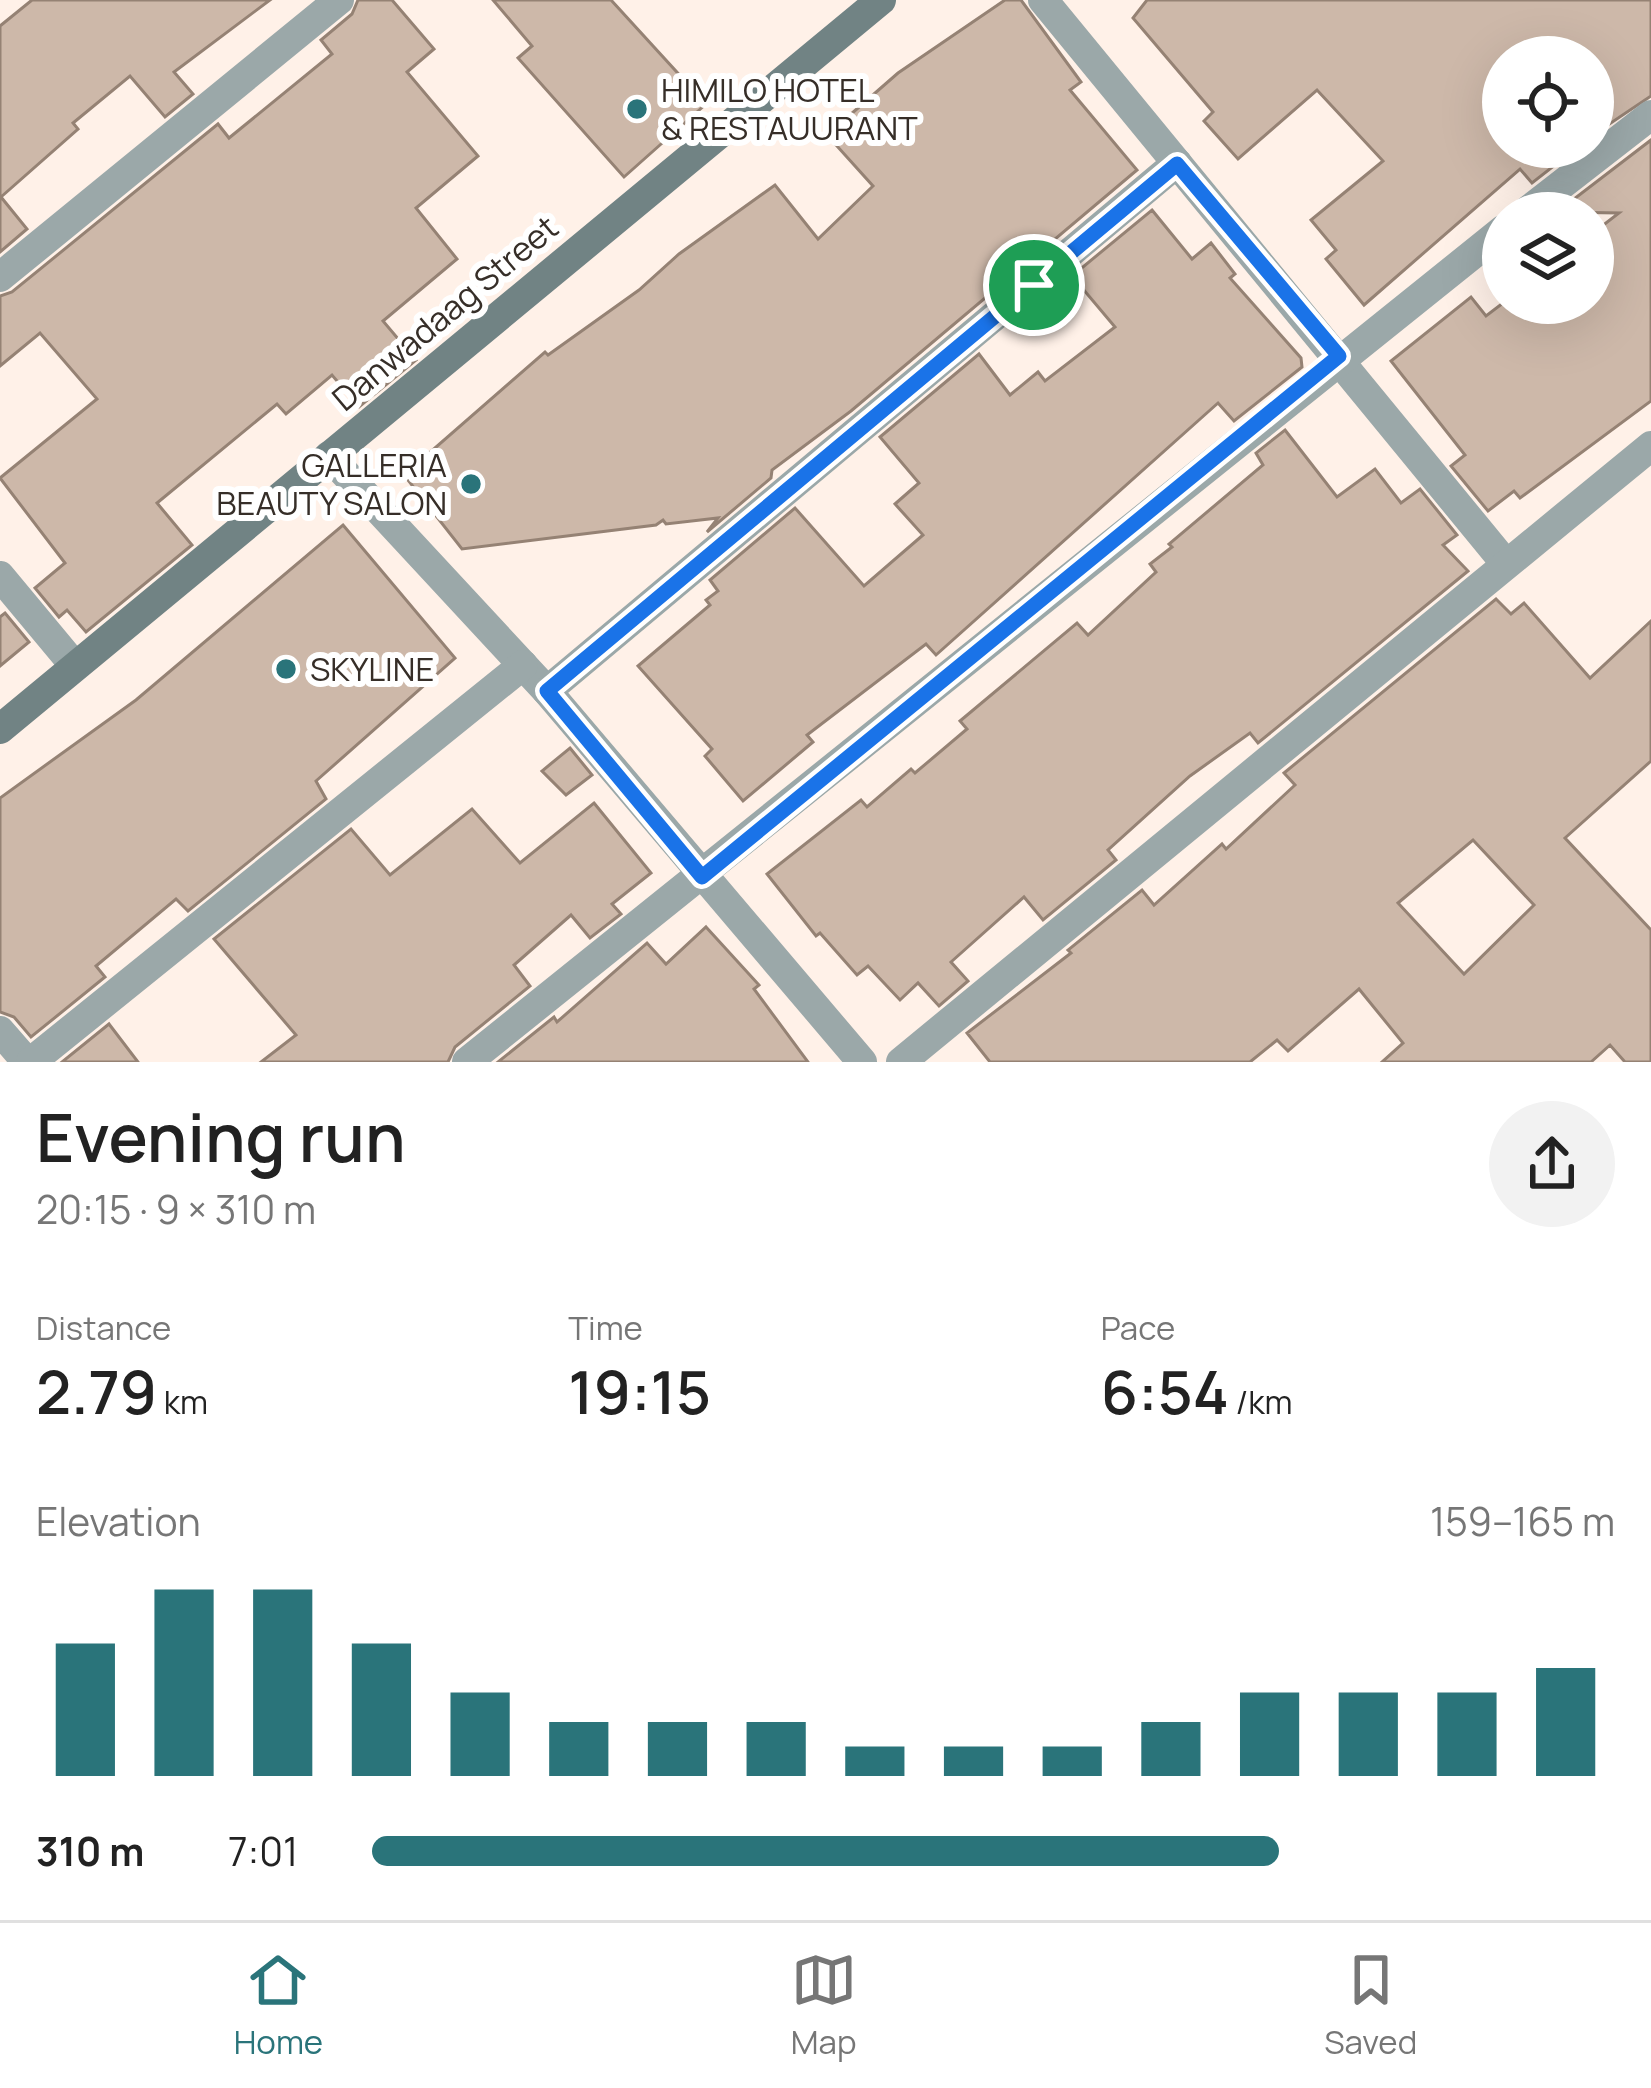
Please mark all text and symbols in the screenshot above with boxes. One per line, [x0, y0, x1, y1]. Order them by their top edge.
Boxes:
map controls [1482, 36, 1614, 324]
button: locate [1482, 36, 1614, 168]
place label: HIMILO HOTEL & RESTAUURANT [661, 67, 918, 150]
marker: HIMILO HOTEL & RESTAUURANT [624, 96, 650, 122]
button: layers [1482, 192, 1614, 324]
street label: Danwadaag Street [322, 205, 567, 421]
pin [983, 234, 1085, 336]
icon: arrive [1001, 252, 1067, 318]
place label: GALLERIA BEAUTY SALON [216, 442, 447, 525]
marker: GALLERIA BEAUTY SALON [458, 471, 484, 497]
place label: SKYLINE [310, 646, 434, 691]
marker: SKYLINE [273, 656, 299, 682]
text: Evening run [36, 1092, 406, 1182]
button: share [1489, 1101, 1615, 1227]
text: 20:15 · 9 × 310 m [36, 1182, 316, 1236]
text: Distance [36, 1305, 171, 1350]
text: Time [568, 1305, 643, 1350]
text: Pace [1101, 1305, 1175, 1350]
text: 2.79 [36, 1350, 157, 1432]
text: 19:15 [568, 1350, 711, 1432]
text: 6:54 [1101, 1350, 1229, 1432]
text: km [157, 1379, 208, 1424]
text: /km [1229, 1379, 1293, 1424]
text: Elevation [36, 1494, 201, 1548]
text: 159–165 m [1430, 1494, 1615, 1548]
text: 310 m [36, 1824, 144, 1878]
text: 7:01 [228, 1824, 298, 1878]
tab: Home [234, 1947, 323, 2064]
tab: Map [791, 1947, 857, 2064]
tab: Saved [1324, 1947, 1417, 2064]

